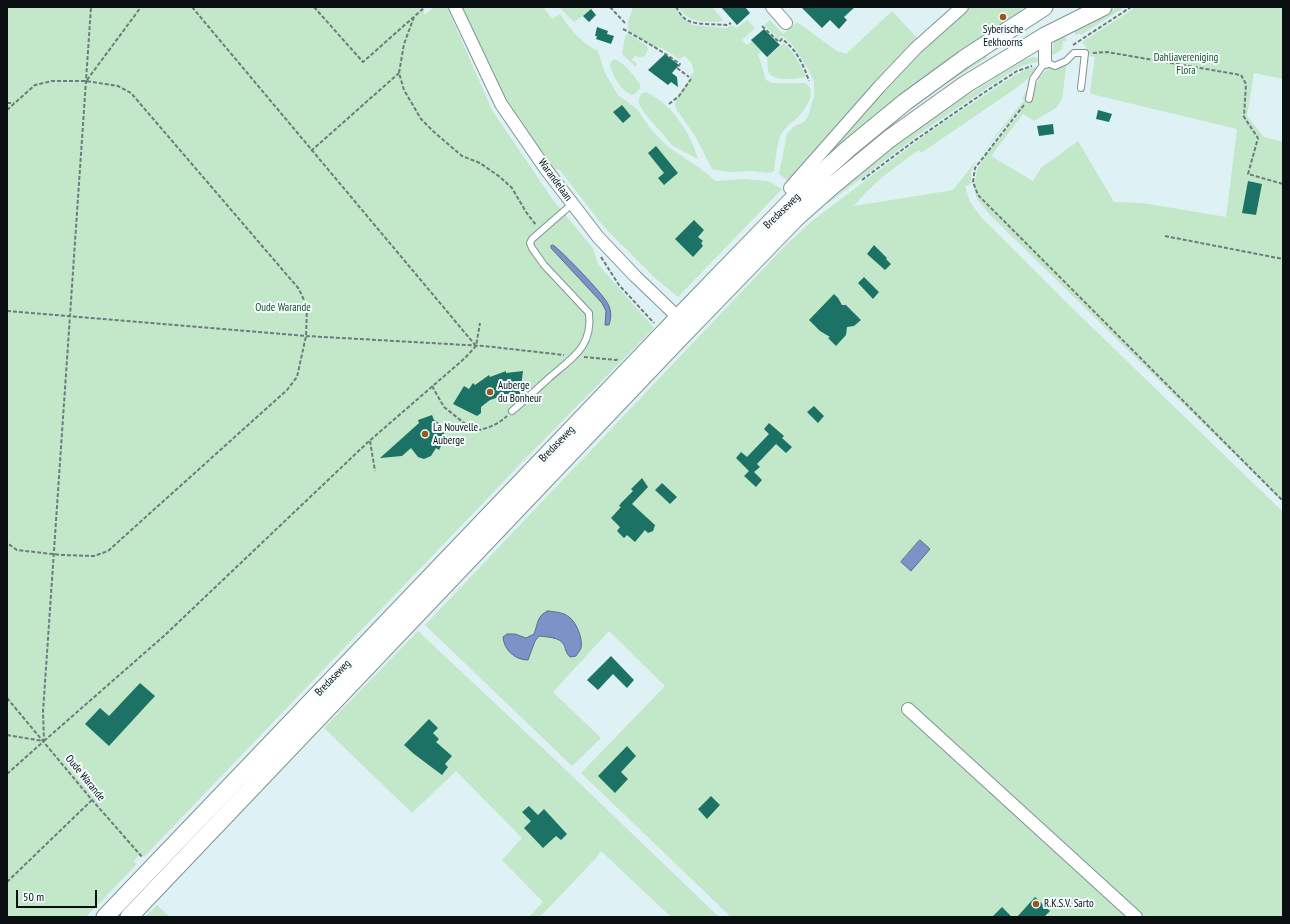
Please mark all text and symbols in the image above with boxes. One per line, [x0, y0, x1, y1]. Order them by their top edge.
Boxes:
marker: Syberische Eekhoorns [998, 12, 1008, 22]
place label: Syberische Eekhoorns [983, 23, 1023, 49]
park label: Dahliavereniging Flora [1154, 51, 1218, 77]
street label: Warandelaan [535, 156, 575, 204]
street label: Bredaseweg [761, 190, 803, 232]
park label: Oude Warande [255, 301, 311, 315]
place label: Auberge du Bonheur [498, 379, 542, 405]
marker: Auberge du Bonheur [485, 387, 495, 397]
place label: La Nouvelle Auberge [433, 421, 478, 447]
street label: Bredaseweg [536, 423, 578, 465]
marker: La Nouvelle Auberge [420, 429, 430, 439]
street label: Bredaseweg [312, 657, 354, 699]
street label: Oude Warande [62, 752, 108, 804]
scale bar [18, 882, 99, 908]
text: 50 m [23, 889, 44, 904]
place label: R.K.S.V. Sarto [1044, 897, 1094, 911]
marker: R.K.S.V. Sarto [1031, 899, 1041, 909]

